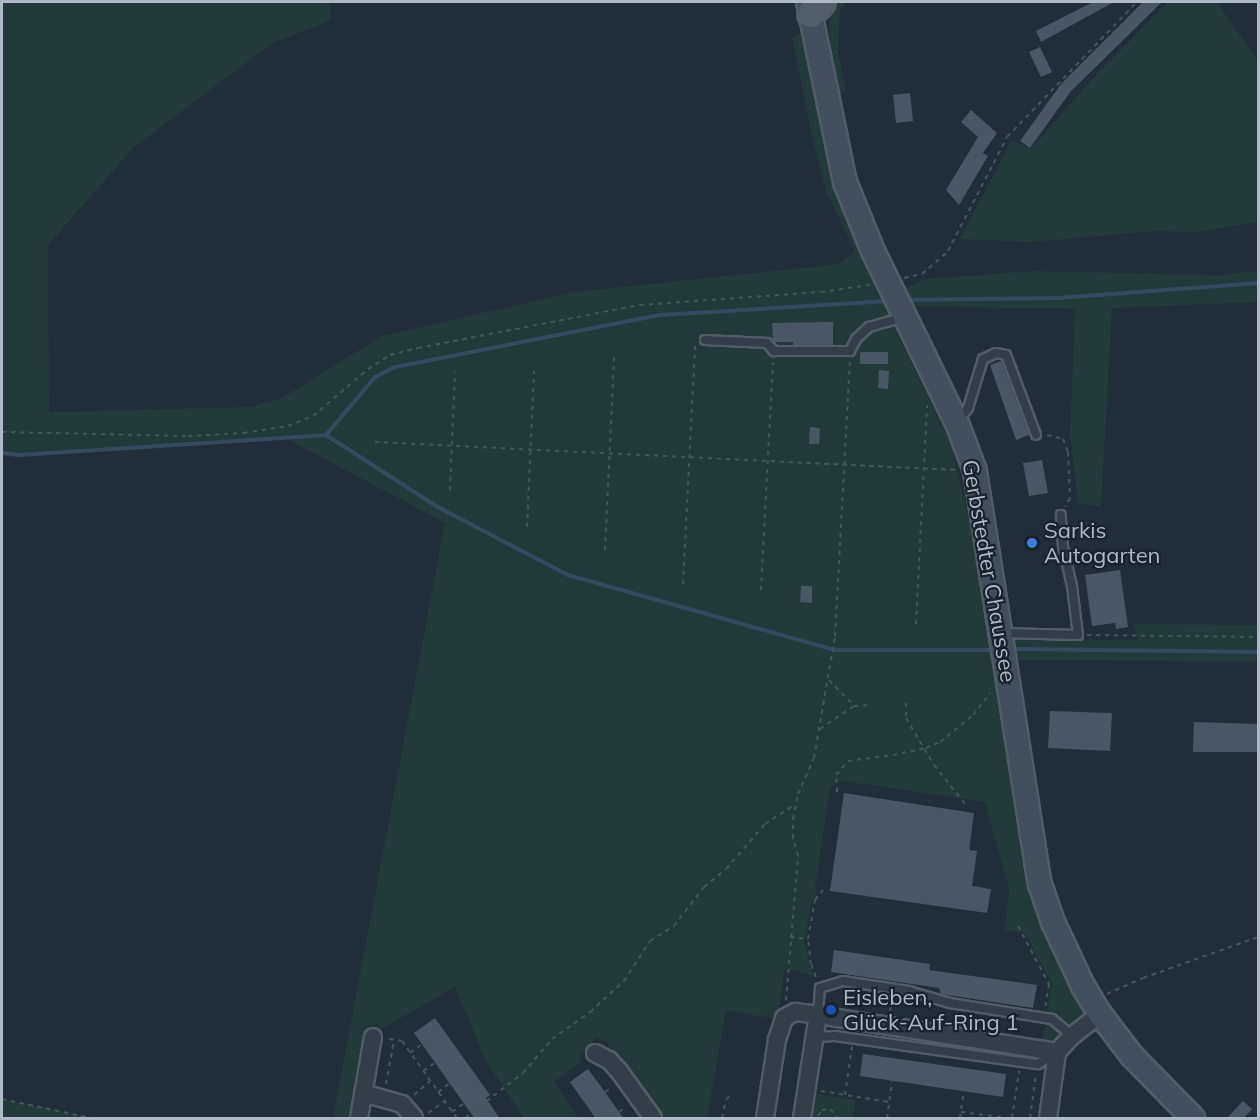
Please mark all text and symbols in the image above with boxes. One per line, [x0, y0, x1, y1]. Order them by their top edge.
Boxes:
street label: Gerbstedter Chaussee [956, 458, 1022, 684]
place label: Sarkis Autogarten [1044, 517, 1160, 568]
marker: Sarkis Autogarten [1025, 536, 1039, 550]
place label: Eisleben, Glück-Auf-Ring 1 [843, 984, 1019, 1036]
marker: Eisleben, Glück-Auf-Ring 1 [824, 1003, 838, 1017]

